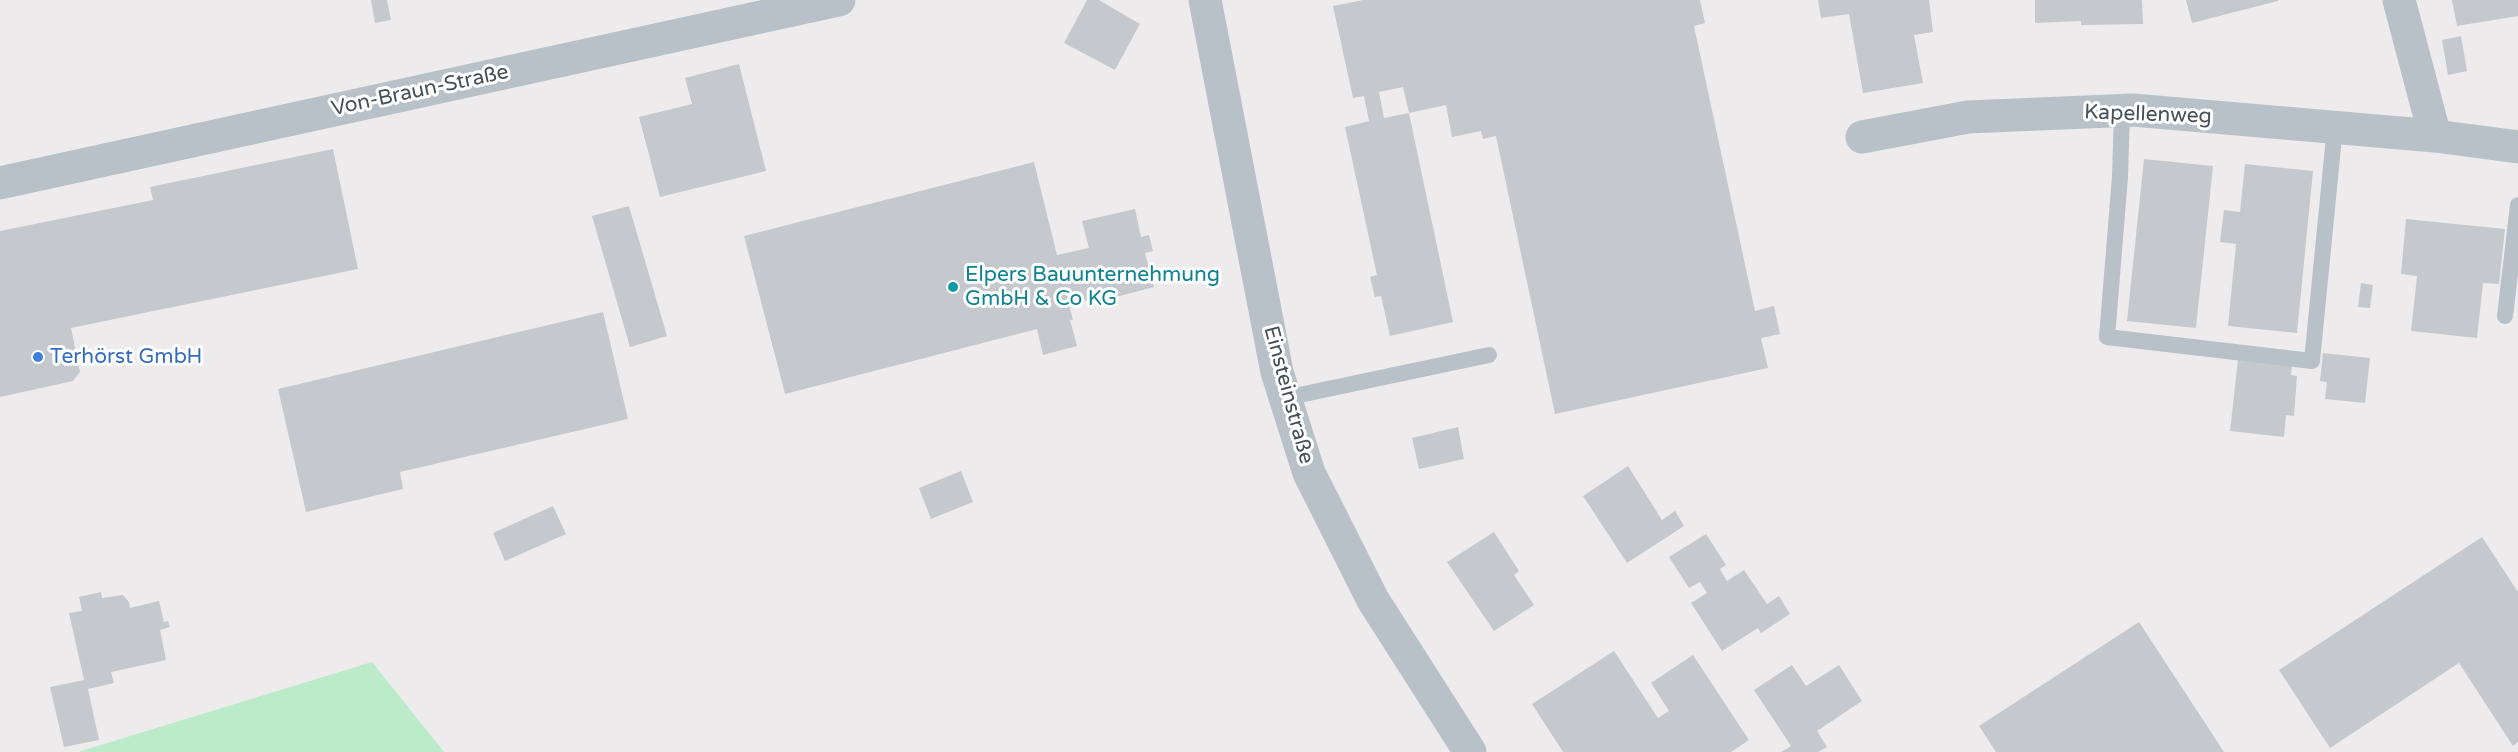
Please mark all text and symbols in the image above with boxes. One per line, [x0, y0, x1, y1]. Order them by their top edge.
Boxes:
street label: Von-Braun-Straße [329, 60, 511, 122]
street label: Kapellenweg [2084, 100, 2212, 130]
place label: Elpers Bauunternehmung GmbH & Co KG [965, 262, 1220, 312]
marker: Elpers Bauunternehmung GmbH & Co KG [946, 280, 960, 294]
street label: Einsteinstraße [1257, 323, 1319, 467]
place label: Terhörst GmbH [50, 344, 202, 370]
marker: Terhörst GmbH [31, 350, 45, 364]

